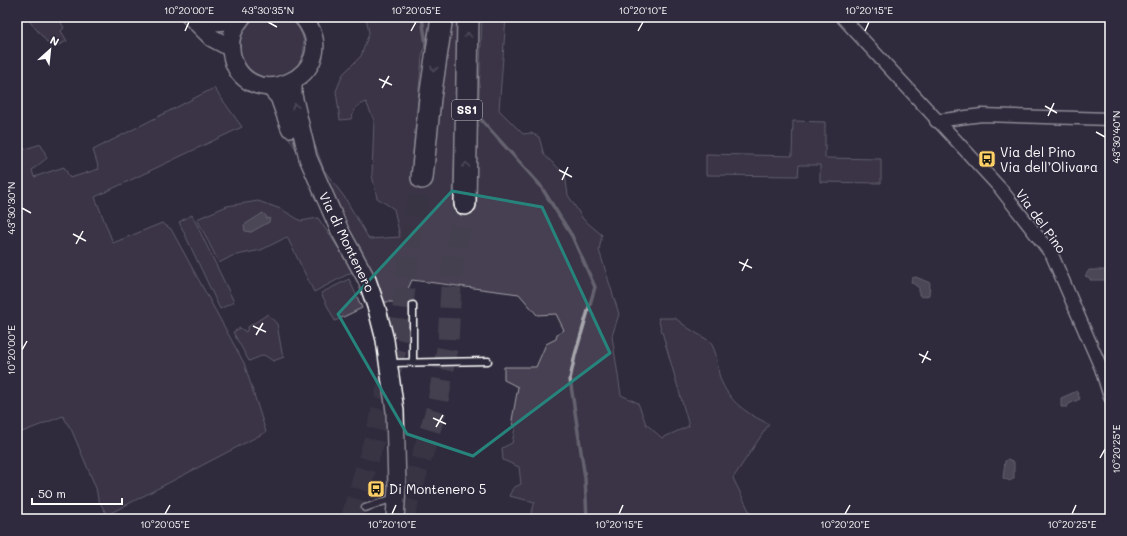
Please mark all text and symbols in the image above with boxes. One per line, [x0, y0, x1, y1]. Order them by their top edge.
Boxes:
text: 10°20'00"E [164, 3, 214, 17]
text: 43°30'35"N [242, 3, 294, 17]
text: 10°20'05"E [391, 3, 441, 17]
text: 10°20'10"E [619, 3, 667, 17]
text: 10°20'15"E [845, 3, 893, 17]
north arrow [30, 30, 70, 70]
text: N [48, 32, 62, 49]
one-way arrow [464, 32, 472, 38]
one-way arrow [430, 66, 439, 72]
road number: SS1 [452, 100, 482, 120]
one-way arrow [292, 103, 300, 109]
text: 43°30'40"N [1109, 111, 1123, 163]
place label: Via del Pino Via dell’Olivara [1000, 143, 1098, 175]
bus stop icon: Via del Pino Via dell’Olivara [977, 149, 997, 169]
one-way arrow [462, 162, 470, 168]
text: 43°30'30"N [4, 182, 18, 234]
street label: Via del Pino [1012, 185, 1071, 256]
street label: Via di Montenero [316, 189, 379, 295]
text: 10°20'00"E [4, 325, 18, 375]
text: 10°20'25"E [1109, 424, 1123, 474]
bus stop icon: Di Montenero 5 [366, 479, 386, 499]
scale bar [32, 480, 122, 506]
place label: Di Montenero 5 [389, 480, 486, 497]
text: 50 m [38, 485, 66, 501]
text: 10°20'05"E [140, 517, 190, 531]
text: 10°20'10"E [368, 517, 416, 531]
text: 10°20'15"E [595, 517, 643, 531]
text: 10°20'20"E [820, 517, 870, 531]
text: 10°20'25"E [1047, 517, 1097, 531]

